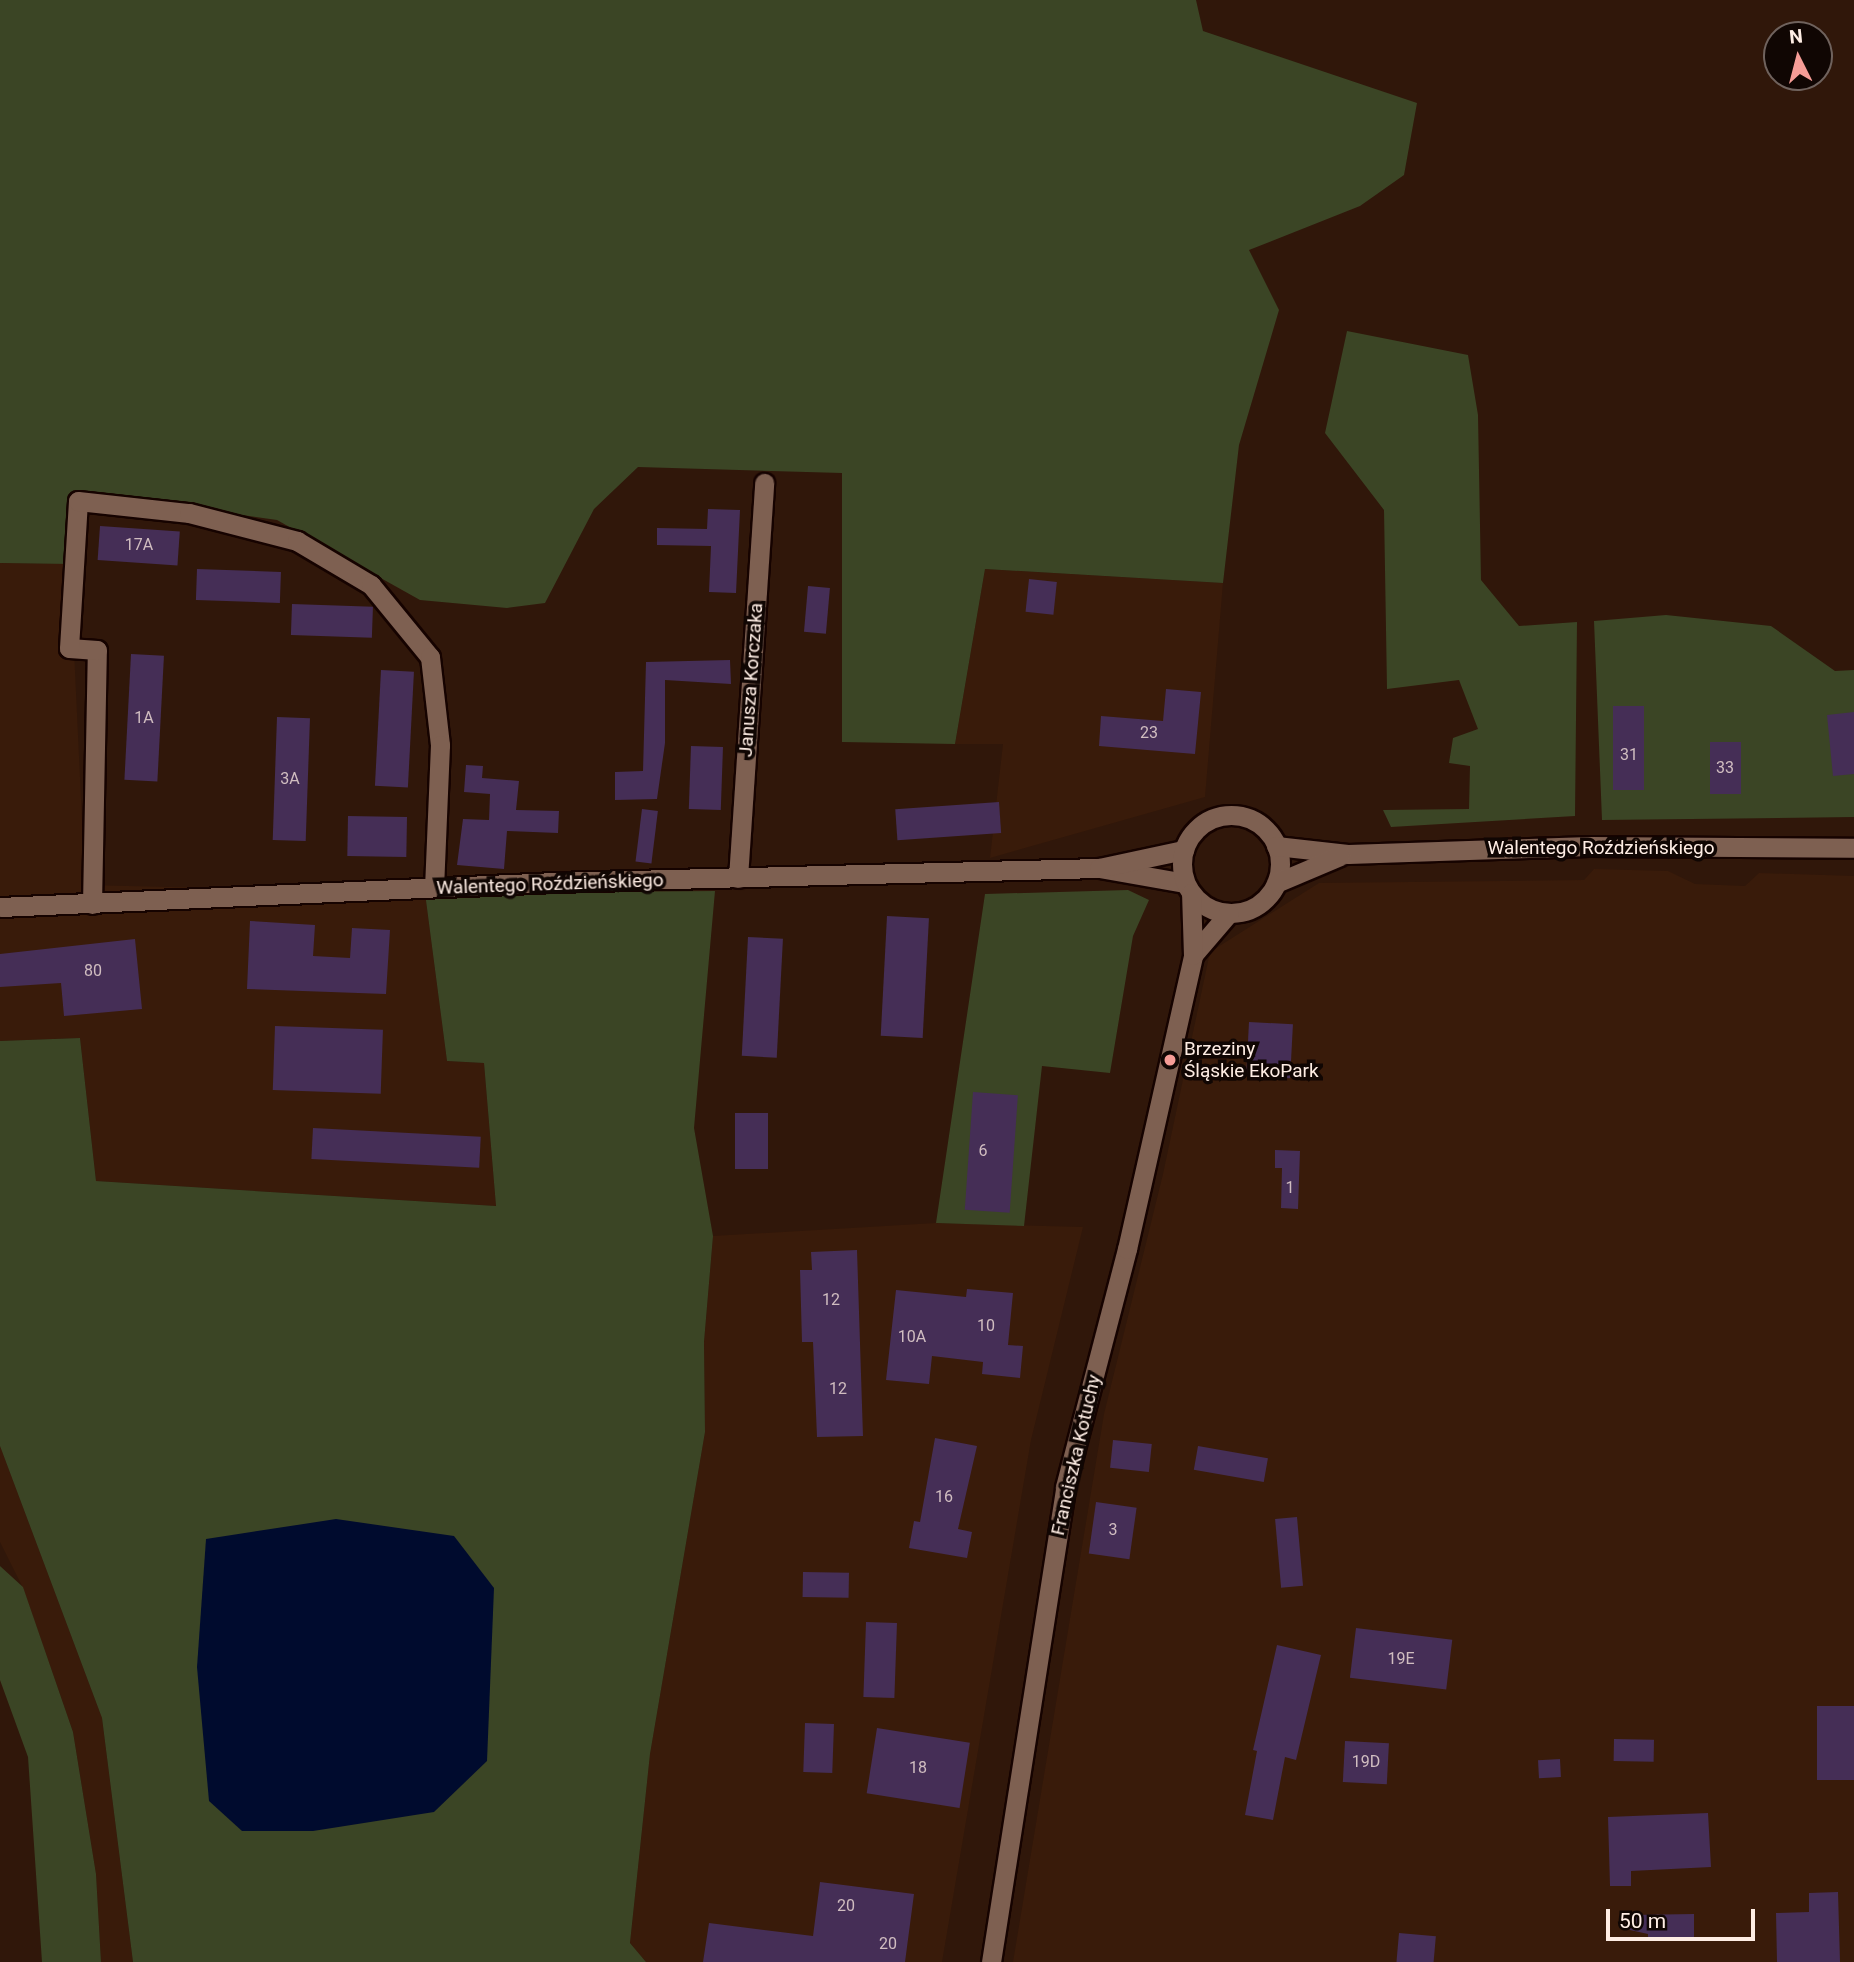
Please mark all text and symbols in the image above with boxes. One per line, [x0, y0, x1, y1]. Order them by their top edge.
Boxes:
north arrow [1763, 21, 1833, 91]
text: N [1788, 24, 1804, 49]
house number: 17A [125, 535, 153, 555]
street label: Janusza Korczaka [734, 602, 768, 758]
house number: 1A [134, 708, 154, 728]
house number: 23 [1140, 723, 1158, 743]
house number: 31 [1620, 745, 1638, 765]
house number: 33 [1716, 758, 1734, 778]
house number: 3A [280, 769, 300, 789]
street label: Walentego Roździeńskiego [1487, 837, 1715, 859]
street label: Walentego Roździeńskiego [436, 869, 664, 899]
house number: 80 [84, 961, 102, 981]
place label: Brzeziny Śląskie EkoPark [1184, 1038, 1319, 1082]
marker: Brzeziny Śląskie EkoPark [1162, 1052, 1178, 1068]
house number: 6 [979, 1141, 987, 1161]
house number: 1 [1286, 1178, 1294, 1198]
house number: 12 [822, 1290, 840, 1310]
house number: 10 [977, 1316, 995, 1336]
house number: 10A [898, 1327, 926, 1347]
street label: Franciszka Kotuchy [1046, 1372, 1106, 1538]
house number: 12 [829, 1379, 847, 1399]
house number: 16 [935, 1487, 953, 1507]
house number: 3 [1109, 1520, 1117, 1540]
house number: 19E [1387, 1649, 1415, 1669]
house number: 19D [1352, 1752, 1380, 1772]
house number: 18 [909, 1758, 927, 1778]
house number: 20 [837, 1896, 855, 1916]
scale bar [1609, 1896, 1758, 1940]
text: 50 m [1619, 1909, 1666, 1933]
house number: 20 [879, 1934, 897, 1954]

